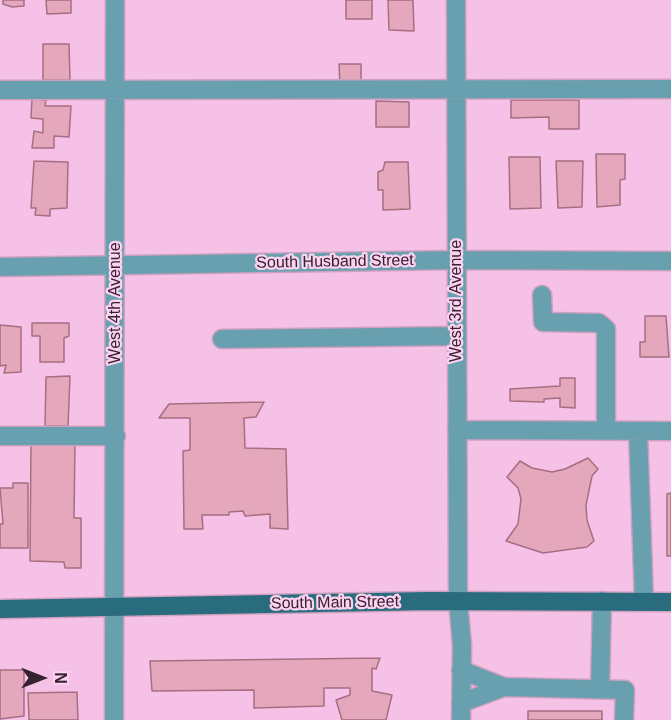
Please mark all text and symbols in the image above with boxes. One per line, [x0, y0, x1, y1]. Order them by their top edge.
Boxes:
street label: West 3rd Avenue [447, 240, 467, 362]
street label: West 4th Avenue [106, 242, 126, 364]
street label: South Husband Street [256, 251, 414, 273]
street label: South Main Street [271, 592, 399, 614]
north arrow [12, 648, 72, 708]
text: N [52, 672, 69, 684]

